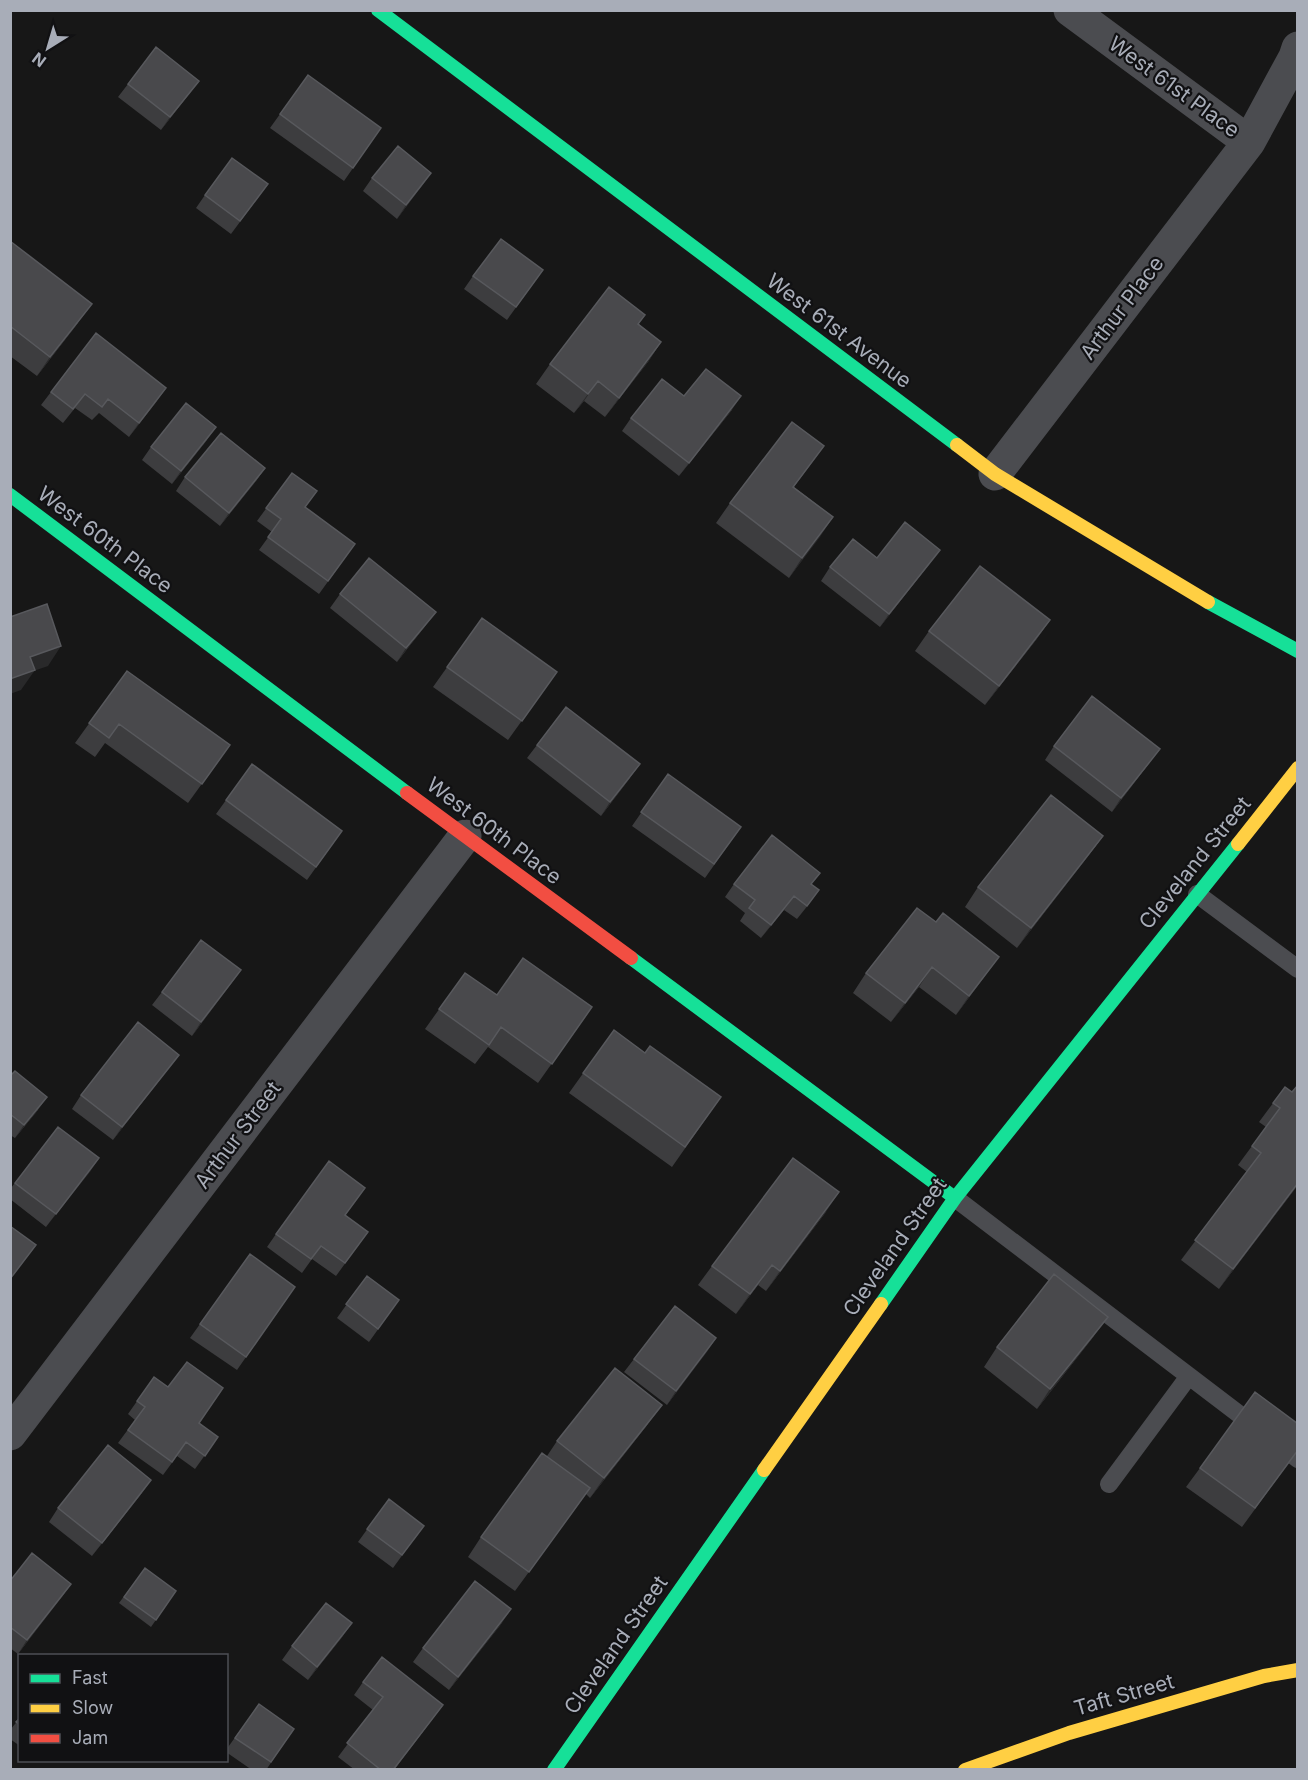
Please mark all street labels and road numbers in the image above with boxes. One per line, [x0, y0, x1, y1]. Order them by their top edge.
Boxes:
street label: West 61st Place [1104, 31, 1245, 142]
street label: Arthur Place [1075, 251, 1169, 364]
street label: West 61st Avenue [762, 268, 917, 393]
street label: West 60th Place [33, 481, 178, 598]
street label: West 60th Place [422, 772, 567, 889]
street label: Cleveland Street [1134, 791, 1256, 934]
street label: Arthur Street [189, 1076, 286, 1193]
street label: Cleveland Street [838, 1173, 952, 1321]
street label: Cleveland Street [559, 1571, 673, 1719]
street label: Taft Street [1071, 1668, 1177, 1721]

